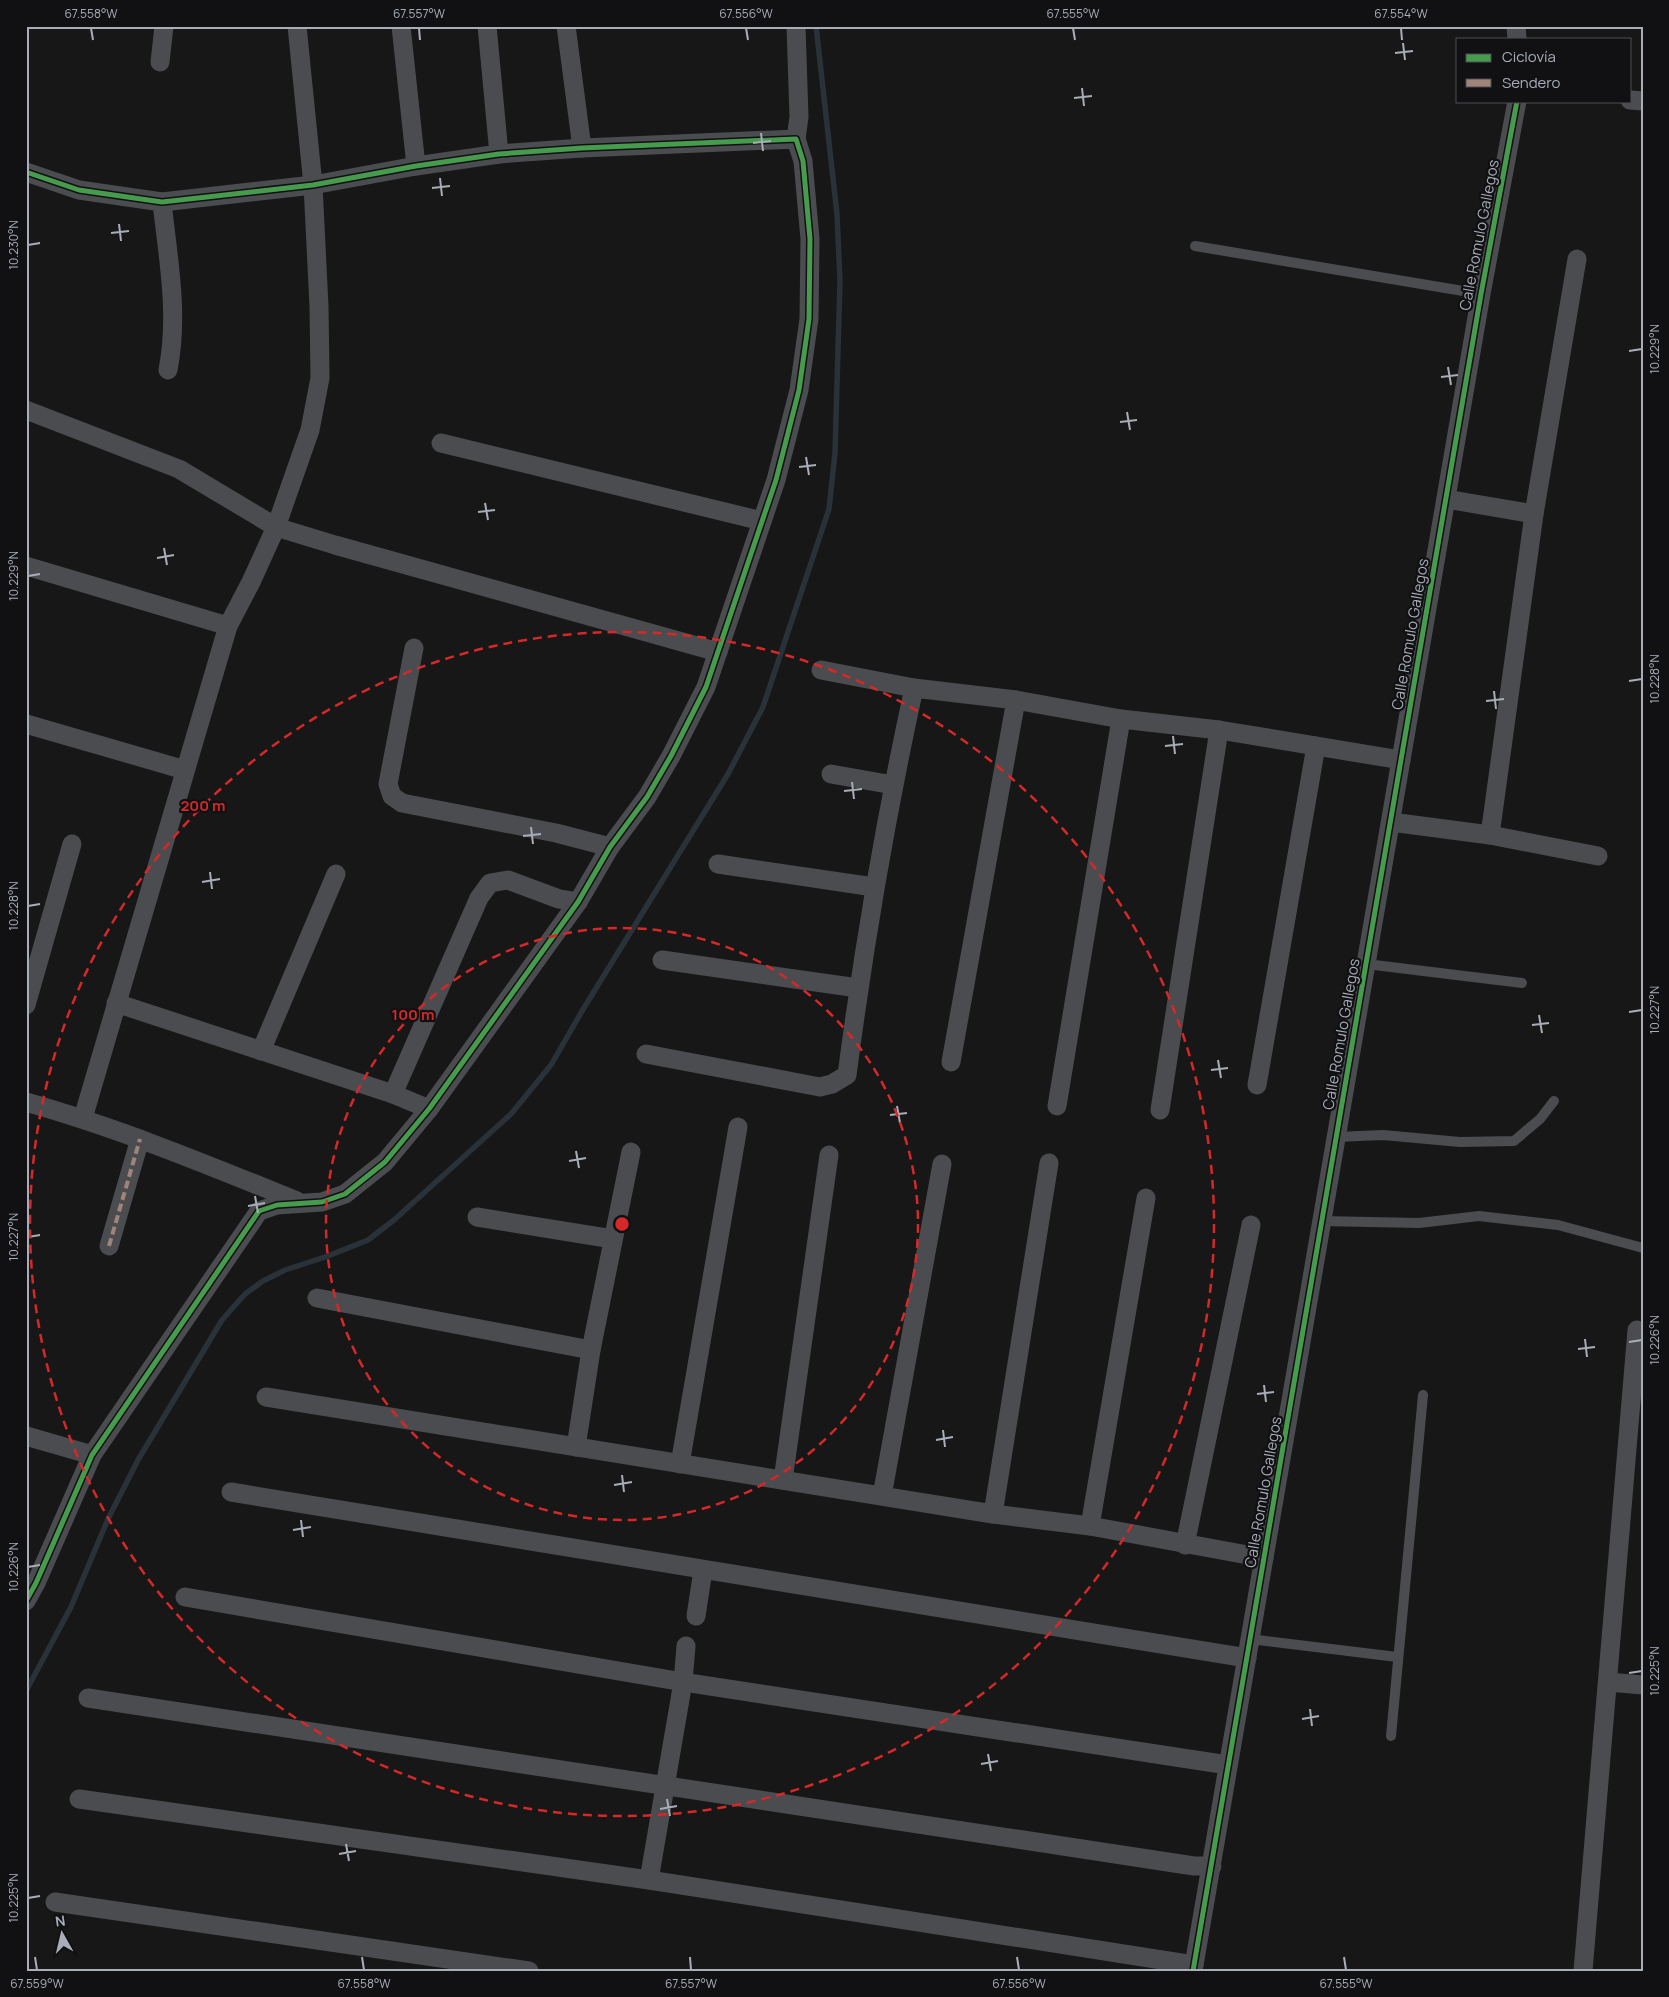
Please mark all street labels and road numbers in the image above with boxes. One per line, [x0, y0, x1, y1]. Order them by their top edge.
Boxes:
street label: Calle Romulo Gallegos [1454, 158, 1504, 312]
street label: Calle Romulo Gallegos [1386, 557, 1434, 711]
street label: Calle Romulo Gallegos [1317, 957, 1365, 1111]
street label: Calle Romulo Gallegos [1239, 1415, 1287, 1569]

